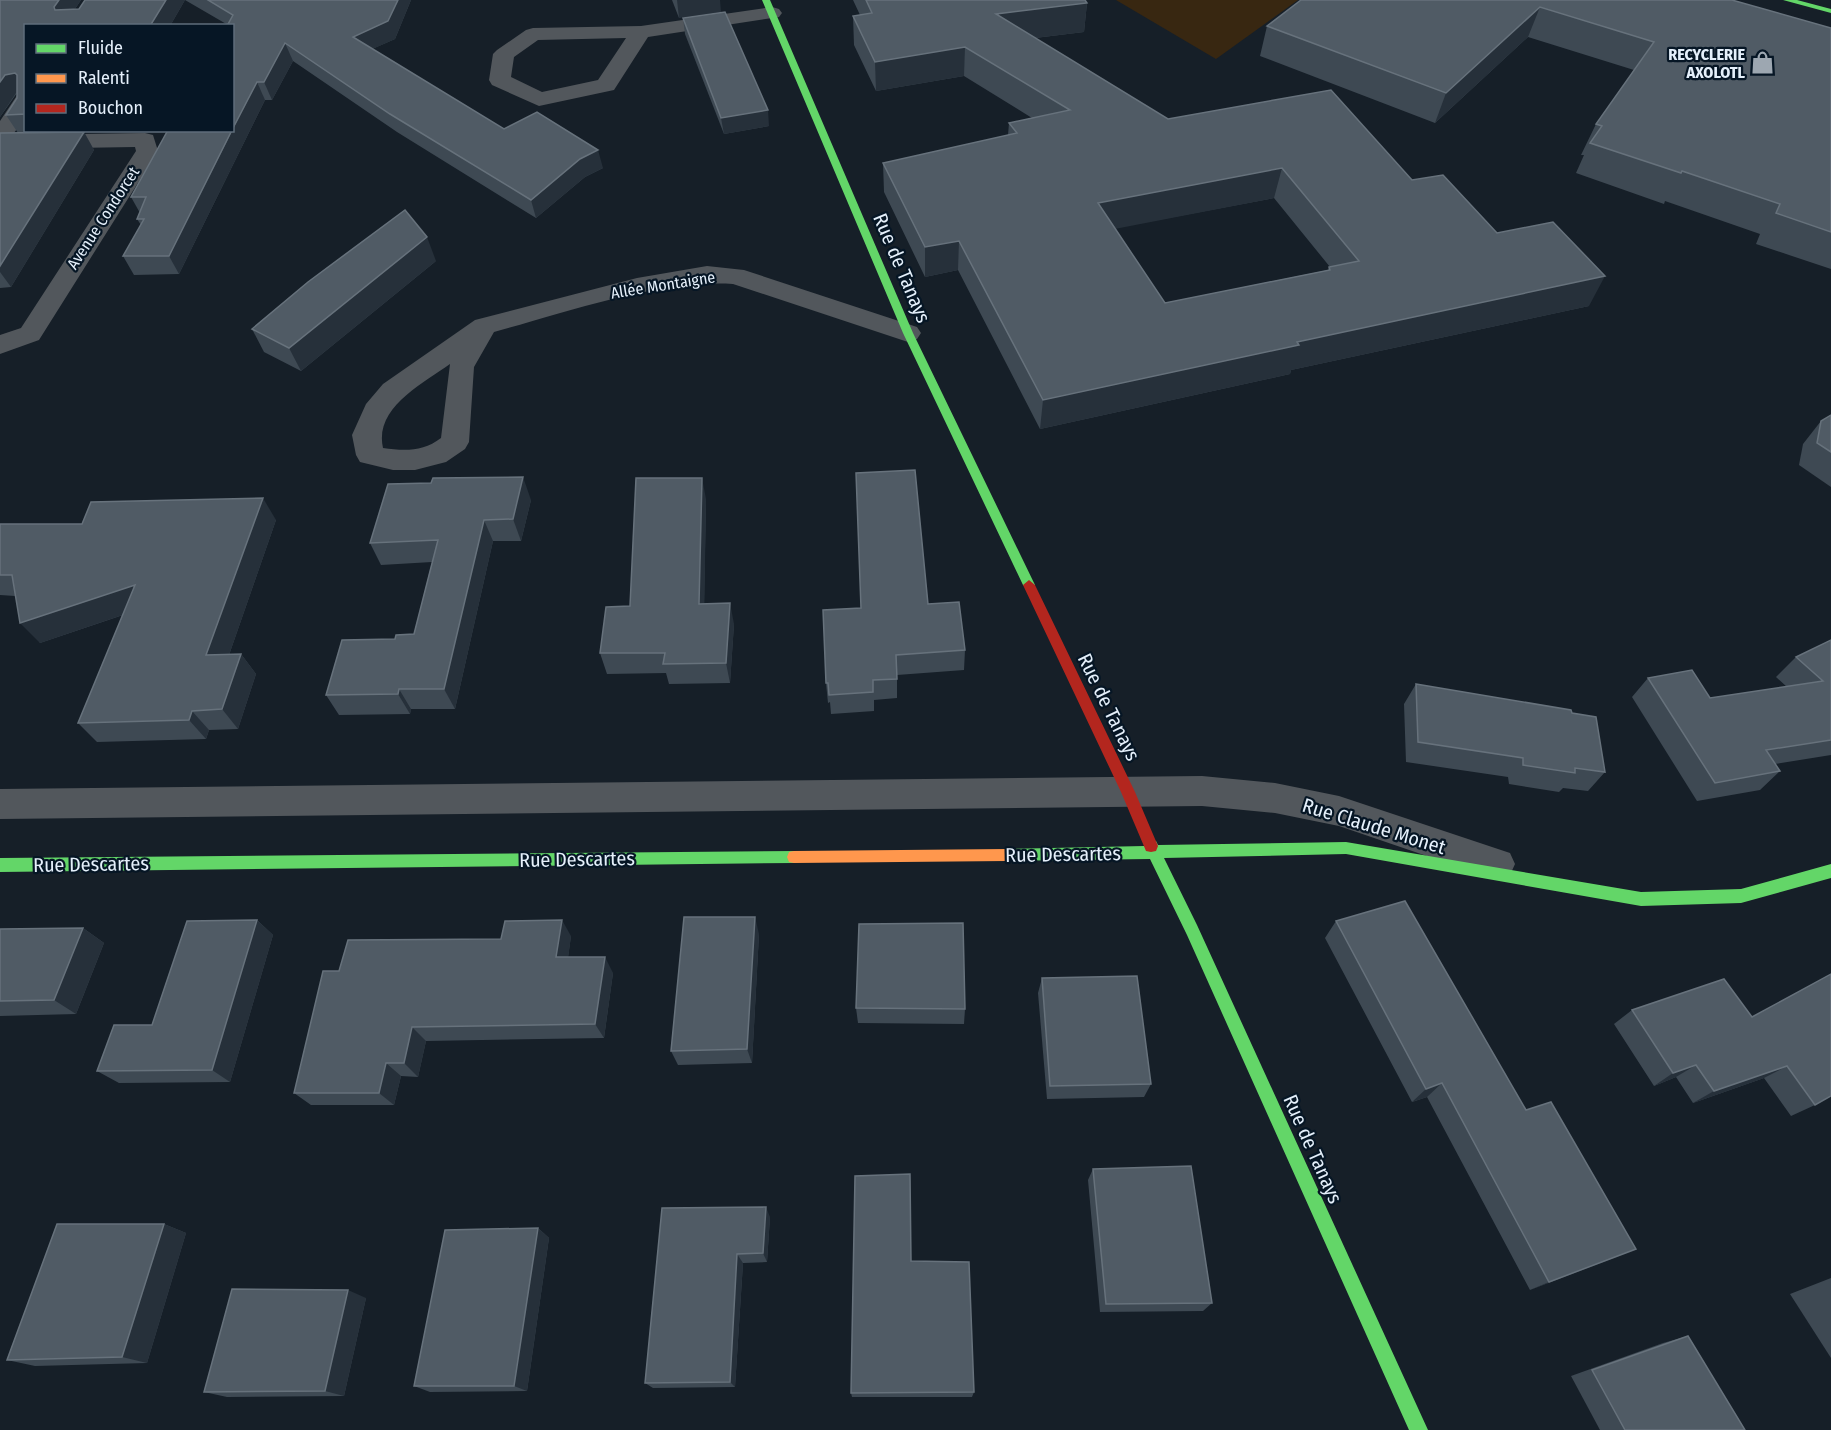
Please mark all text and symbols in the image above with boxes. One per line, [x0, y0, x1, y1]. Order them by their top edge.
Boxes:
legend [24, 24, 234, 132]
text: Fluide [78, 37, 123, 59]
place label: RECYCLERIE AXOLOTL [1668, 45, 1746, 82]
shop icon: RECYCLERIE AXOLOTL [1750, 50, 1776, 76]
text: Ralenti [78, 67, 130, 89]
text: Bouchon [78, 97, 143, 119]
street label: Avenue Condorcet [63, 163, 144, 273]
street label: Rue de Tanays [868, 210, 936, 326]
street label: Allée Montaigne [609, 267, 717, 303]
street label: Rue de Tanays [1073, 649, 1145, 765]
street label: Rue Claude Monet [1300, 793, 1449, 859]
street label: Rue Descartes [1005, 841, 1121, 867]
street label: Rue Descartes [519, 846, 635, 872]
street label: Rue Descartes [33, 851, 149, 877]
street label: Rue de Tanays [1278, 1091, 1348, 1207]

